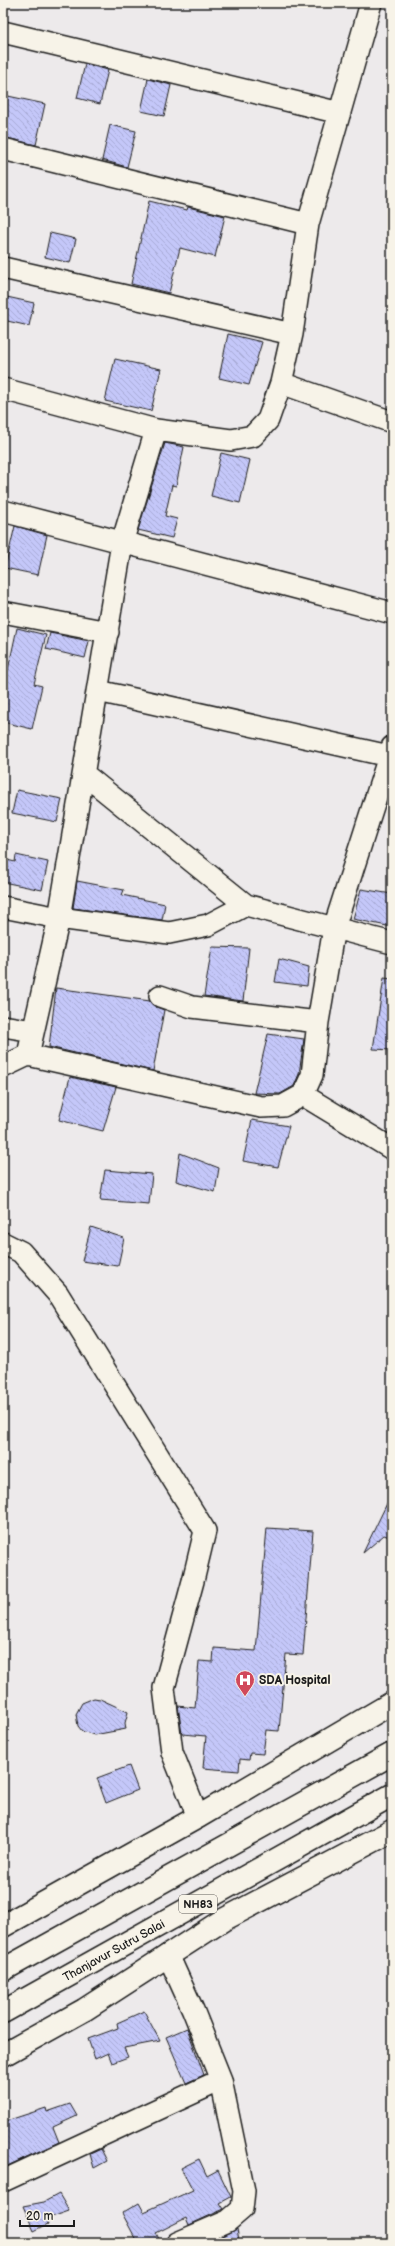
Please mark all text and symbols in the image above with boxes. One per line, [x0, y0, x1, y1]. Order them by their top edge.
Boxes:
hospital icon: SDA Hospital [234, 1669, 256, 1697]
place label: SDA Hospital [259, 1673, 330, 1688]
road number: NH83 [179, 1895, 217, 1913]
street label: Thanjavur Sutru Salai [60, 1917, 168, 1985]
scale bar [20, 2202, 74, 2228]
text: 20 m [26, 2209, 53, 2224]

